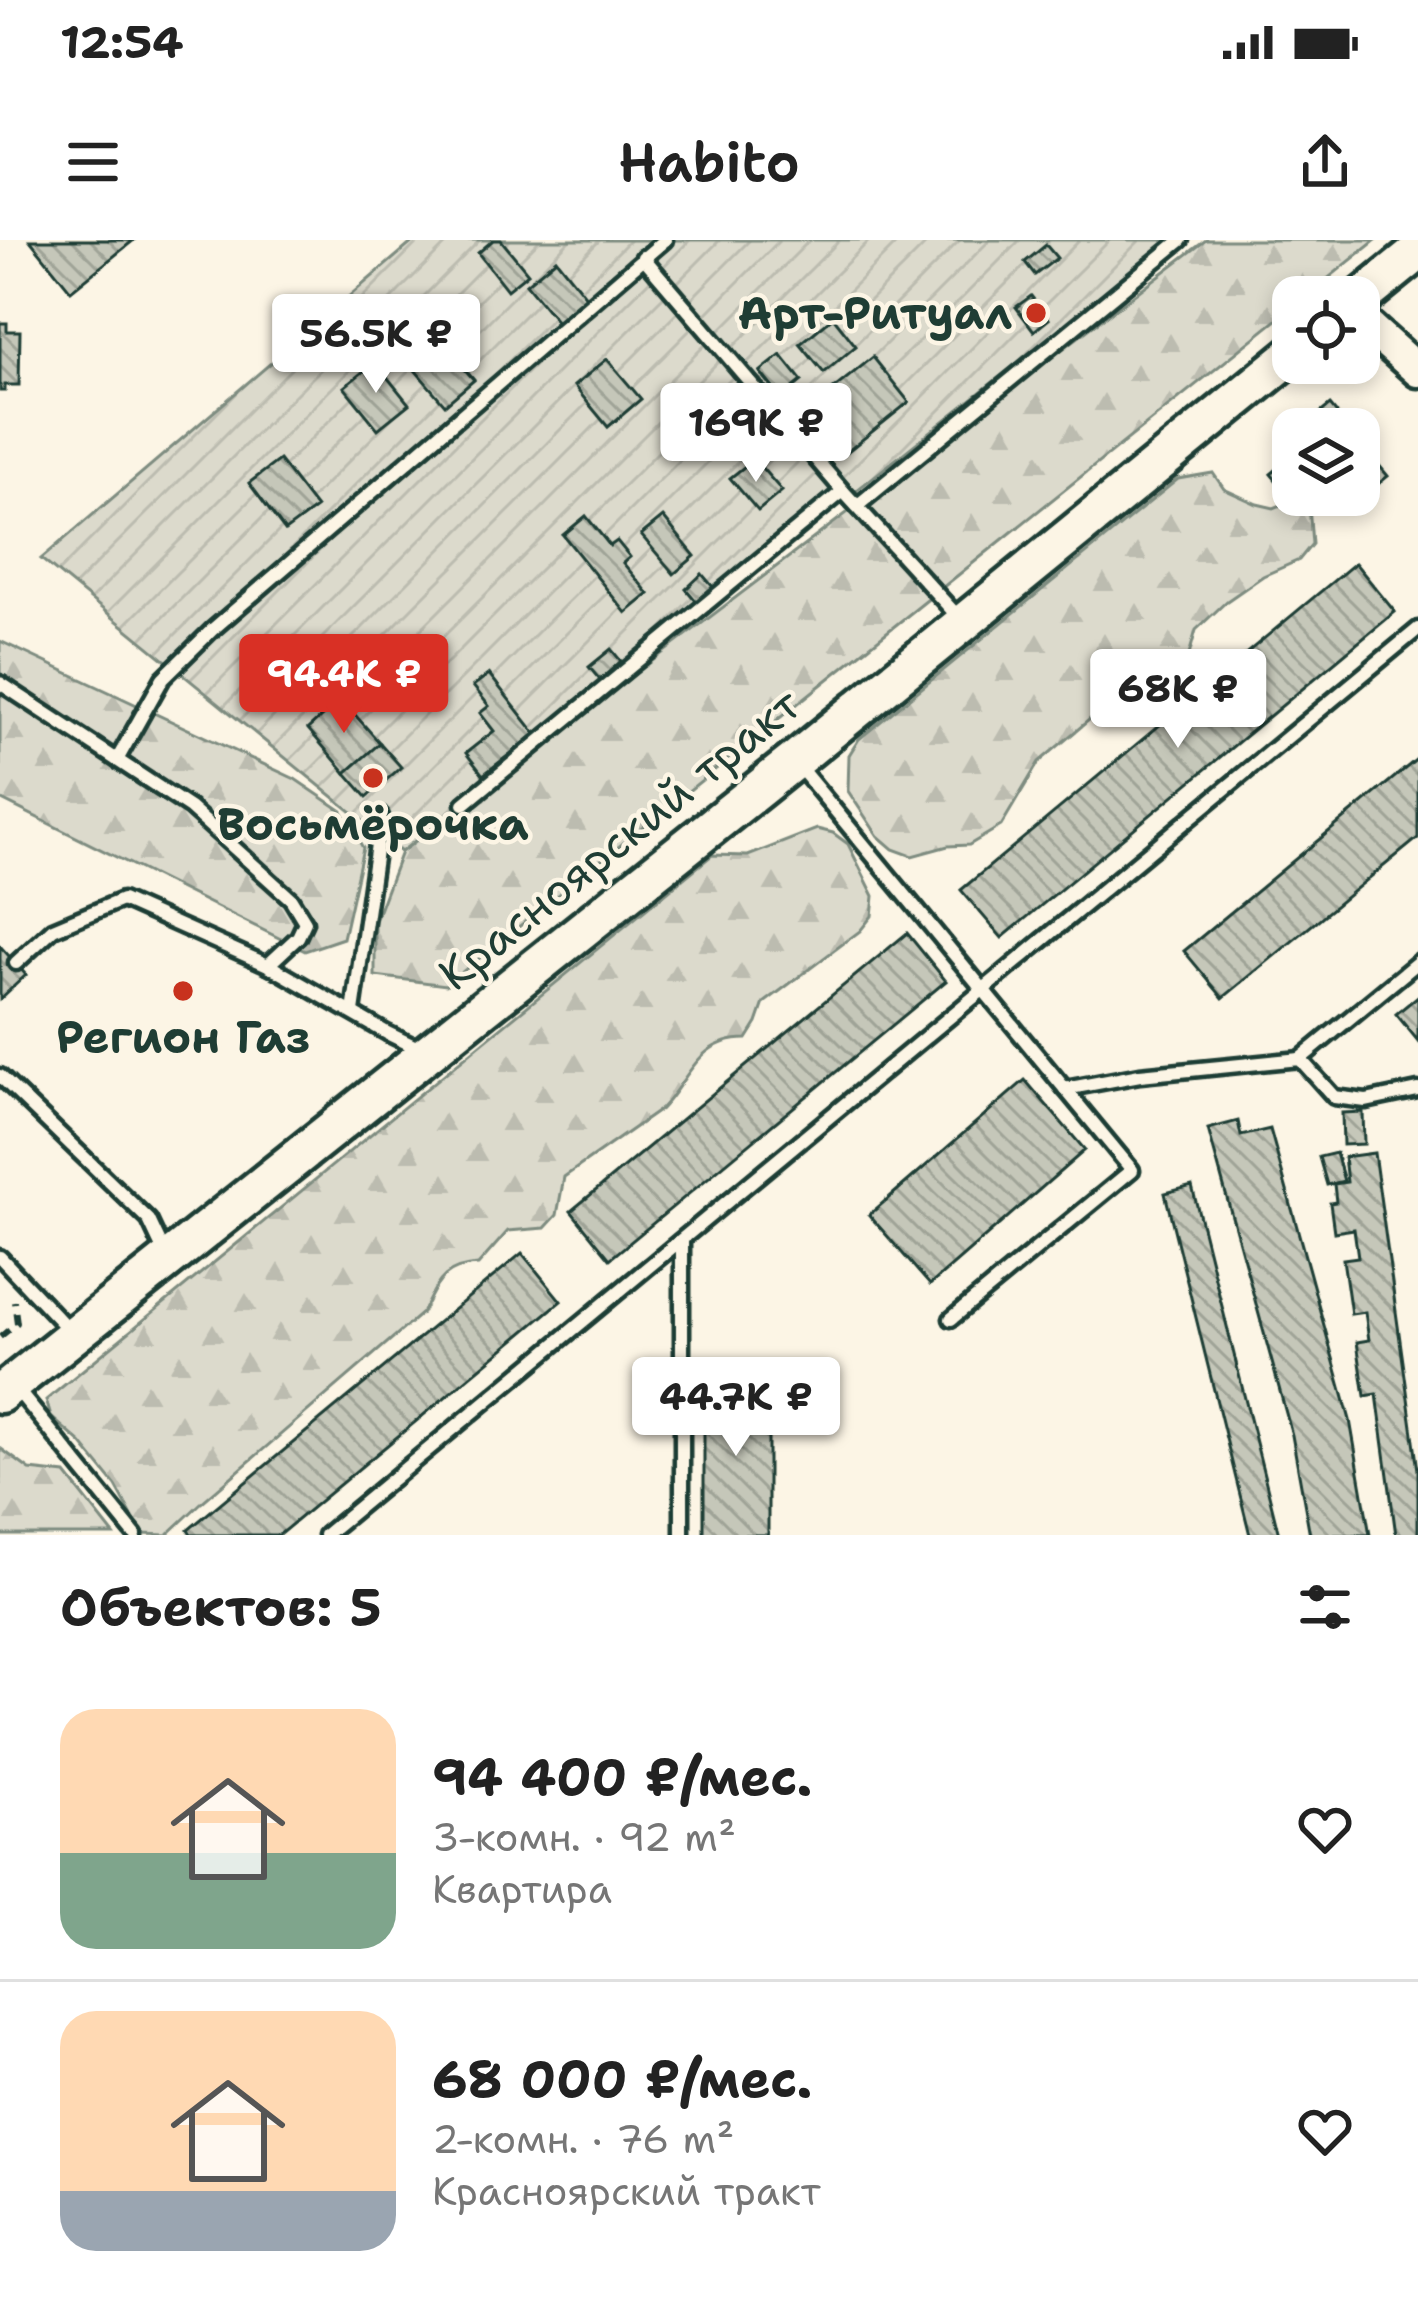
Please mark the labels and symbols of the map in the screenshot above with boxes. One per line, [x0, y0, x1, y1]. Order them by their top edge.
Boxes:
place label: Арт-Ритуал [738, 283, 1012, 343]
pin: 56.5K ₽ [265, 294, 487, 396]
marker: Арт-Ритуал [1023, 300, 1049, 326]
pin: 169K ₽ [658, 383, 854, 485]
pin: 94.4K ₽ [233, 634, 455, 736]
pin: 68K ₽ [1094, 649, 1262, 751]
street label: Красноярский тракт [426, 674, 813, 1003]
marker: Восьмёрочка [360, 765, 386, 791]
place label: Восьмёрочка [217, 794, 529, 854]
marker: Регион Газ [170, 978, 196, 1004]
place label: Регион Газ [56, 1007, 310, 1067]
pin: 44.7K ₽ [625, 1357, 847, 1459]

